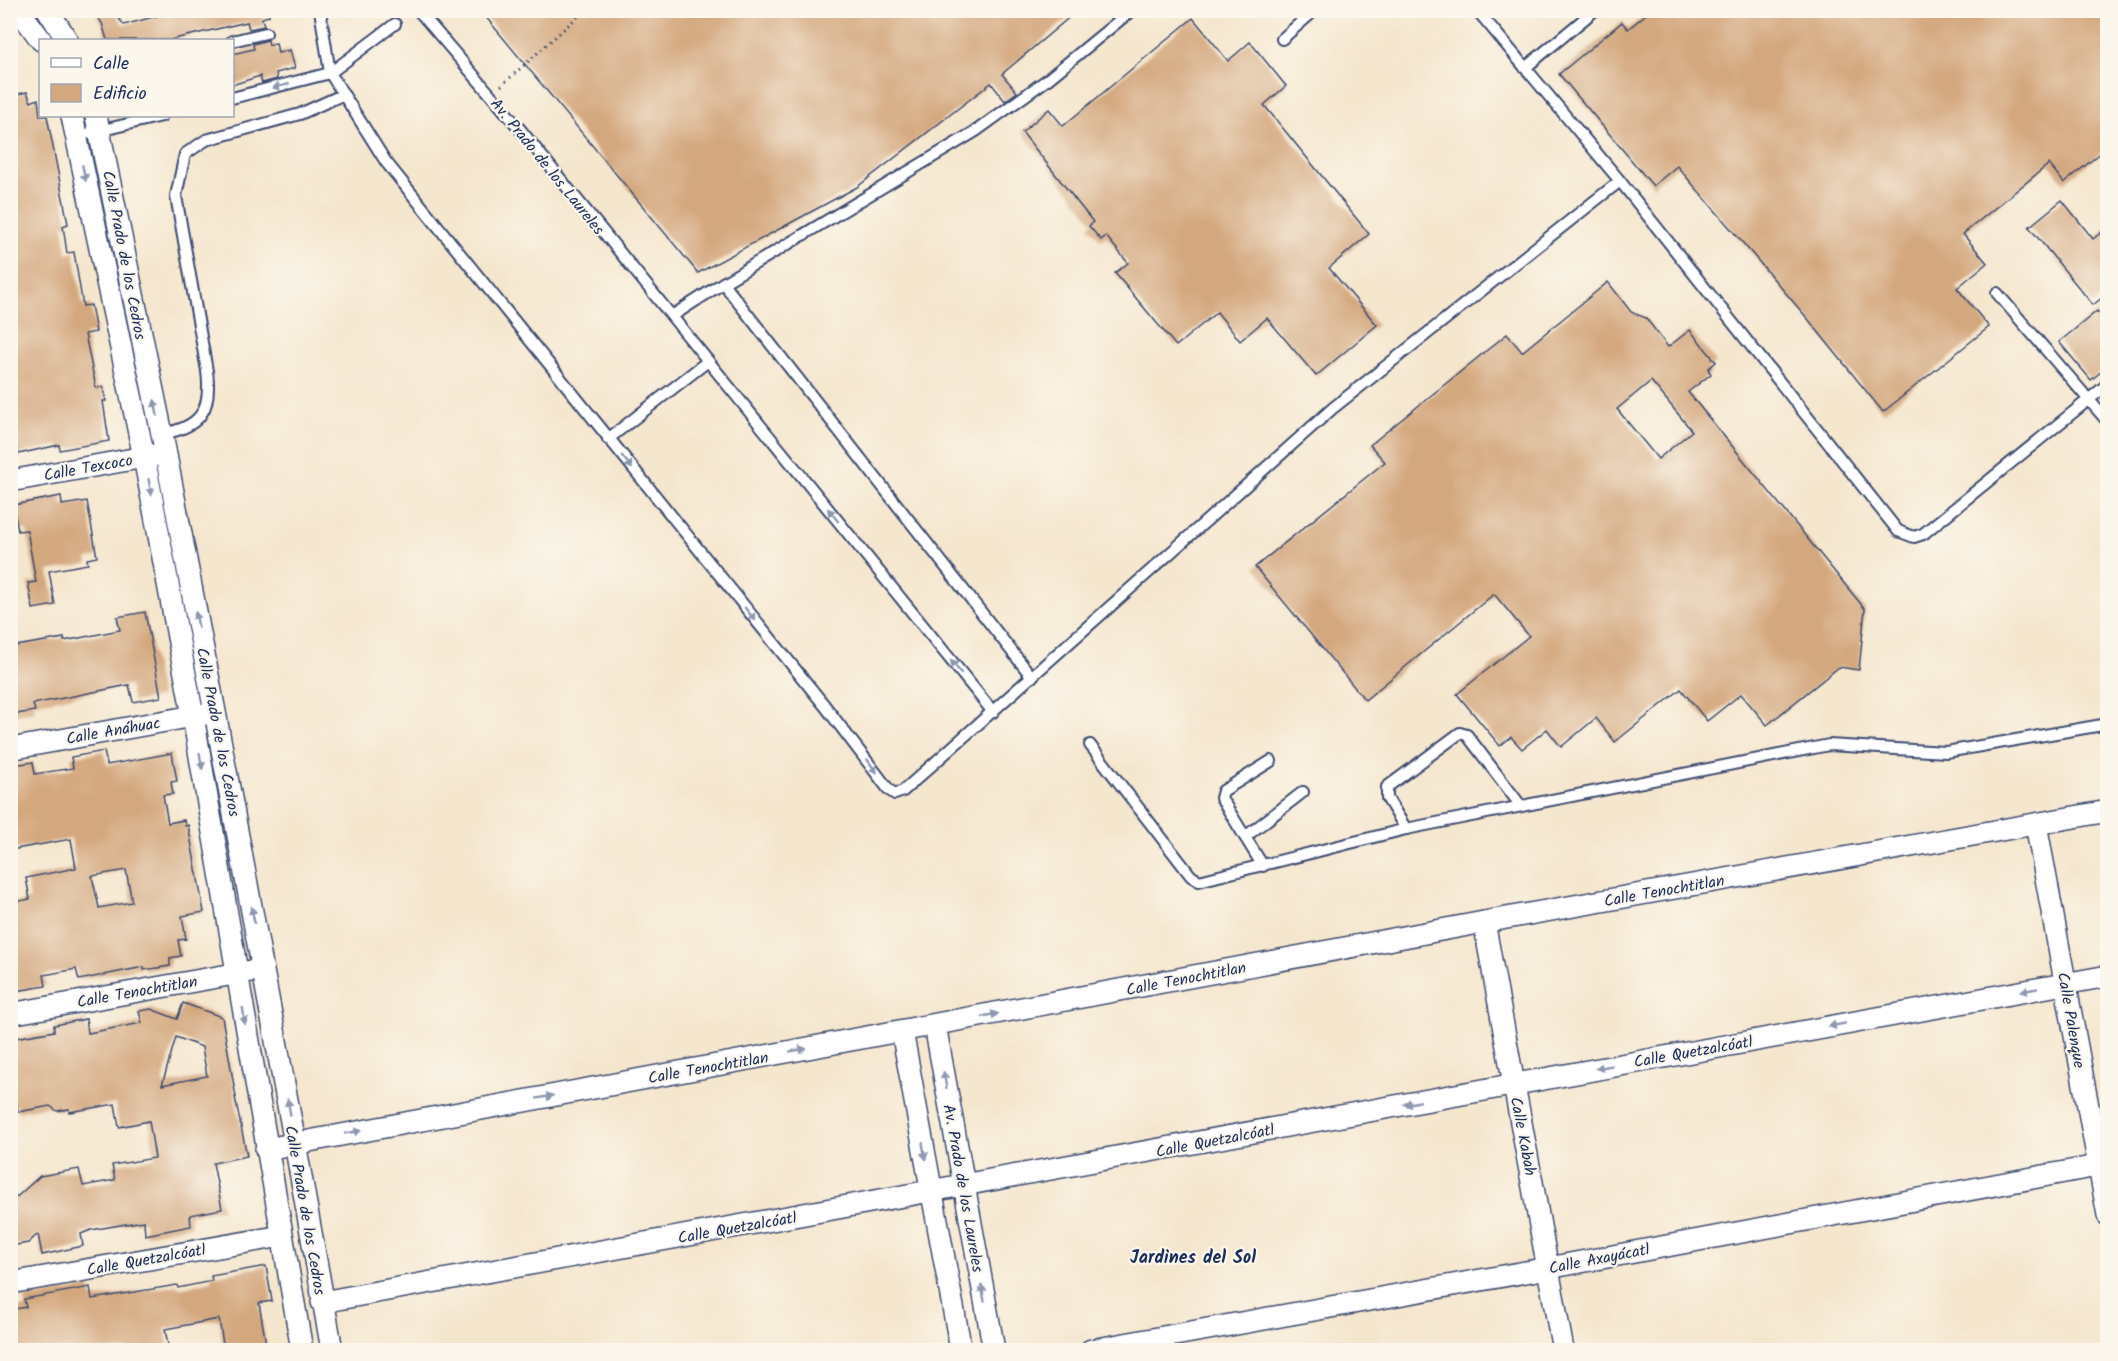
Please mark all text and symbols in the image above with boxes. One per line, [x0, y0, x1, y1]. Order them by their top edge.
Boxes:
legend [39, 39, 234, 117]
text: Calle [93, 50, 129, 79]
text: Edificio [93, 80, 147, 109]
one-way arrow [272, 81, 291, 91]
street label: Av. Prado de los Laureles [484, 93, 610, 241]
one-way arrow [80, 163, 90, 182]
street label: Calle Prado de los Cedros [95, 169, 152, 342]
one-way arrow [151, 398, 160, 417]
street label: Calle Texcoco [42, 448, 135, 489]
one-way arrow [621, 454, 634, 470]
one-way arrow [146, 478, 155, 497]
one-way arrow [828, 508, 840, 523]
one-way arrow [743, 606, 756, 622]
one-way arrow [192, 611, 201, 630]
street label: Calle Prado de los Cedros [189, 646, 246, 819]
one-way arrow [950, 659, 963, 675]
street label: Calle Anáhuac [64, 711, 162, 752]
one-way arrow [196, 752, 205, 771]
one-way arrow [865, 758, 877, 773]
street label: Calle Tenochtitlan [1602, 869, 1726, 914]
one-way arrow [248, 905, 257, 924]
street label: Calle Tenochtitlan [1124, 956, 1249, 1003]
street label: Calle Tenochtitlan [75, 970, 199, 1015]
street label: Calle Palenque [2050, 970, 2091, 1070]
one-way arrow [2020, 986, 2039, 995]
one-way arrow [240, 1006, 249, 1025]
one-way arrow [981, 1010, 1000, 1019]
one-way arrow [1828, 1021, 1847, 1030]
street label: Calle Quetzalcóatl [1632, 1030, 1755, 1075]
one-way arrow [789, 1045, 808, 1054]
street label: Calle Tenochtitlan [646, 1046, 770, 1091]
one-way arrow [1594, 1063, 1613, 1072]
one-way arrow [940, 1071, 949, 1090]
one-way arrow [535, 1092, 554, 1101]
street label: Calle Kabah [1503, 1095, 1542, 1178]
one-way arrow [284, 1097, 293, 1116]
one-way arrow [1403, 1099, 1422, 1108]
street label: Av. Prado de los Laureles [935, 1102, 990, 1274]
street label: Calle Quetzalcóatl [1154, 1118, 1277, 1165]
street label: Calle Prado de los Cedros [277, 1123, 332, 1297]
one-way arrow [343, 1127, 362, 1136]
one-way arrow [920, 1141, 929, 1160]
street label: Calle Quetzalcóatl [676, 1206, 799, 1251]
street label: Calle Axayácatl [1547, 1237, 1652, 1282]
street label: Calle Quetzalcóatl [85, 1238, 208, 1283]
district label: Jardines del Sol [1130, 1244, 1256, 1273]
one-way arrow [979, 1283, 988, 1302]

